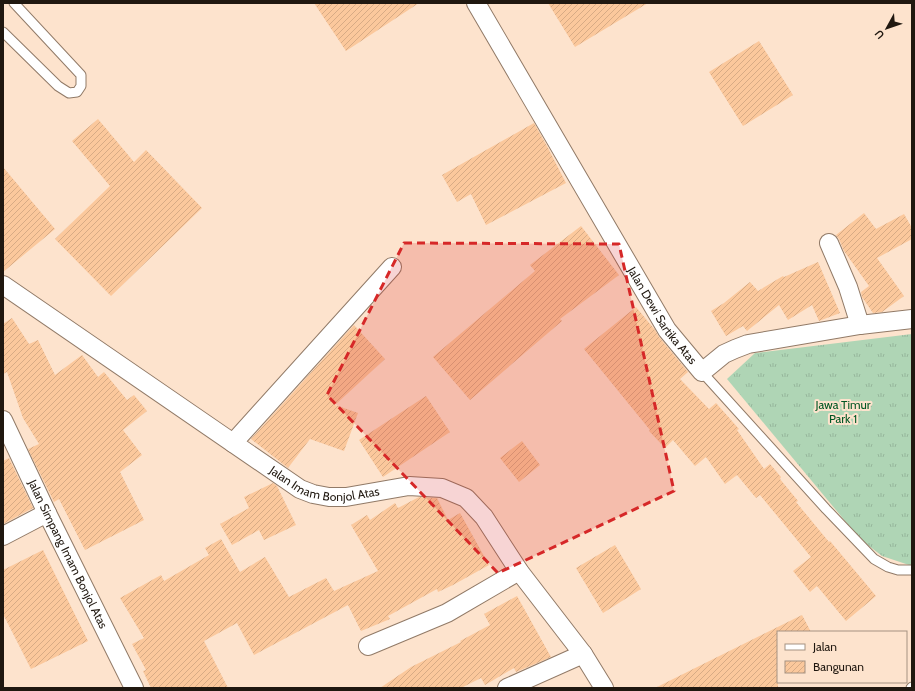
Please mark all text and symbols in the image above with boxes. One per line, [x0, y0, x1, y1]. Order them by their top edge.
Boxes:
north arrow [867, 8, 907, 48]
text: U [871, 27, 887, 42]
street label: Jalan Dewi Sartika Atas [624, 263, 700, 367]
park label: Jawa Timur Park 1 [814, 397, 871, 426]
street label: Jalan Imam Bonjol Atas [266, 462, 380, 504]
street label: Jalan Simpang Imam Bonjol Atas [25, 476, 111, 631]
legend [777, 631, 907, 683]
text: Jalan [812, 639, 837, 654]
text: Bangunan [813, 659, 864, 674]

